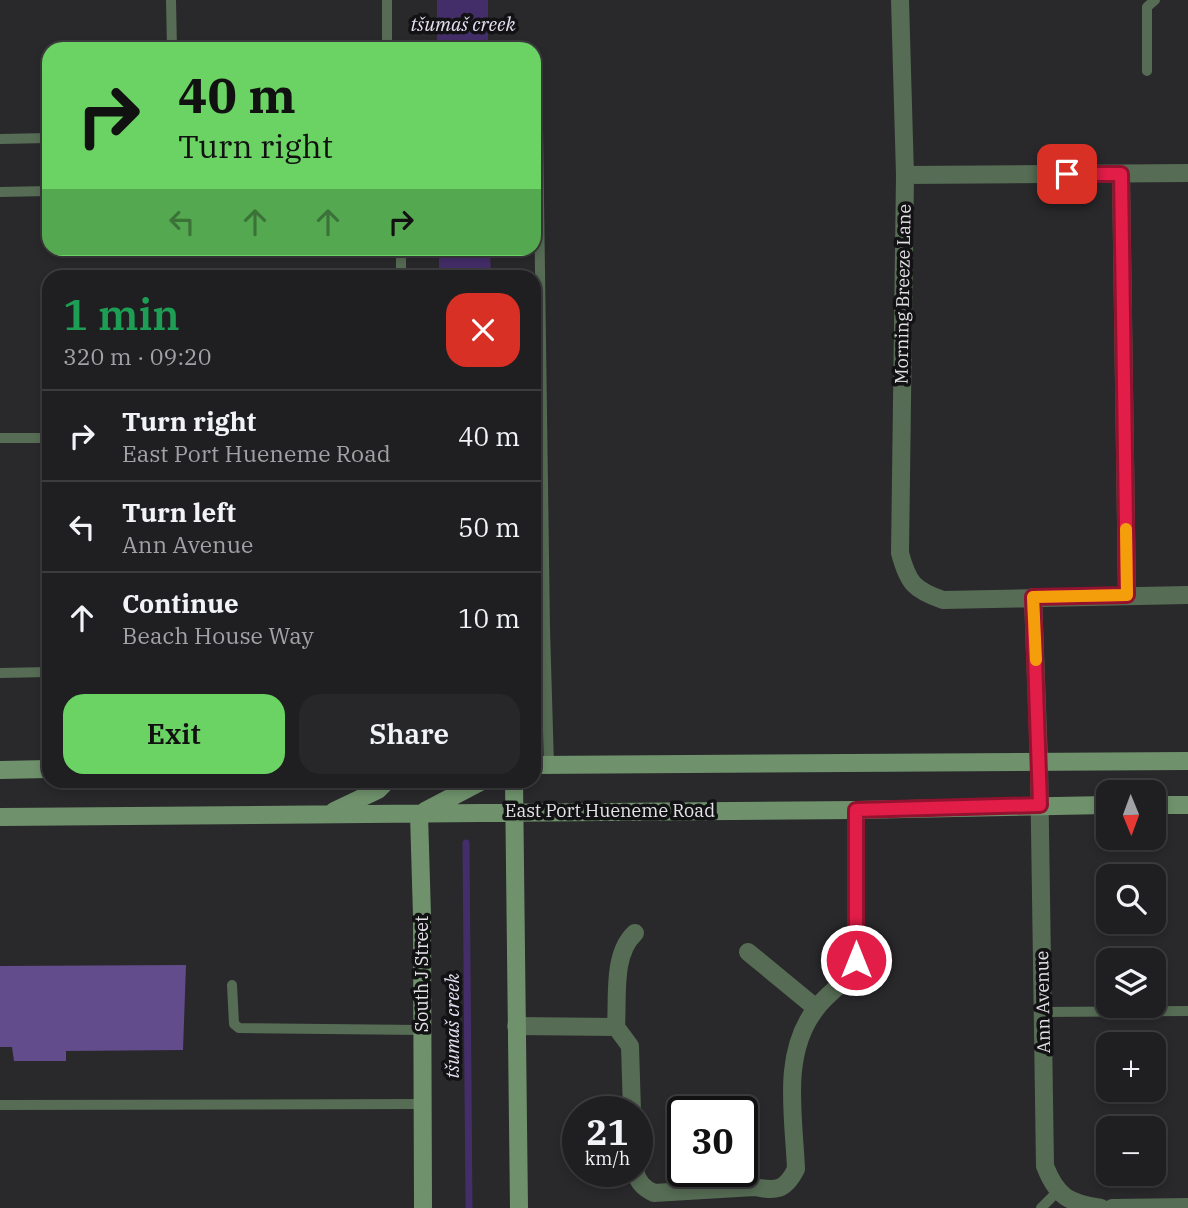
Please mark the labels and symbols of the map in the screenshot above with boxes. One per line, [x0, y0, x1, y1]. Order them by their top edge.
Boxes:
water label: tšumaš creek [410, 12, 516, 36]
pin [1037, 144, 1097, 204]
street label: Morning Breeze Lane [889, 204, 916, 384]
north arrow [1096, 780, 1166, 850]
street label: East Port Hueneme Road [505, 799, 715, 822]
street label: South J Street [410, 916, 433, 1032]
position arrow [819, 923, 893, 997]
street label: Ann Avenue [1030, 950, 1055, 1054]
water label: tšumaš creek [440, 973, 464, 1079]
speed limit sign: 30 [667, 1096, 758, 1187]

